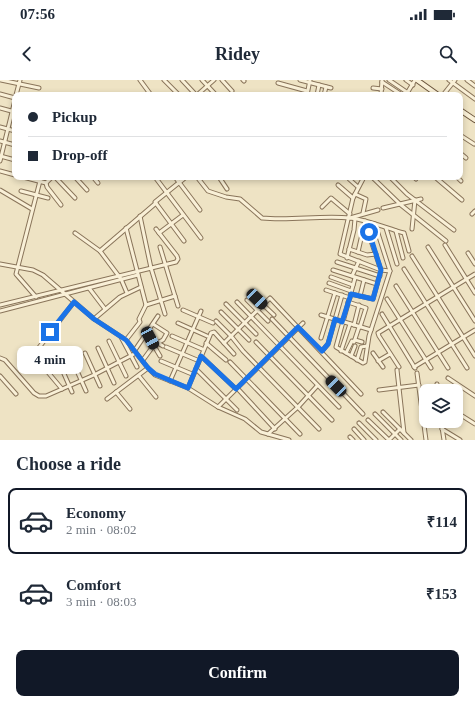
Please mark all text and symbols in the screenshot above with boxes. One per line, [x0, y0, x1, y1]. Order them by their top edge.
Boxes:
text: 07:56 [20, 6, 55, 22]
icon: back [16, 43, 38, 65]
icon: search [437, 43, 459, 65]
text: Ridey [215, 44, 260, 64]
text: Pickup [52, 109, 97, 125]
text: Drop-off [52, 147, 108, 163]
route start [360, 223, 378, 241]
car [244, 286, 270, 312]
route end [41, 323, 59, 341]
car [139, 325, 161, 351]
callout: 4 min [17, 346, 83, 374]
text: 4 min [34, 352, 66, 367]
car [323, 373, 349, 399]
map controls [419, 384, 463, 428]
button: layers [419, 384, 463, 428]
text: Choose a ride [16, 454, 121, 474]
icon: car [18, 503, 54, 539]
text: Economy [66, 505, 126, 521]
text: ₹114 [427, 514, 457, 530]
text: 2 min · 08:02 [66, 522, 136, 537]
icon: car [18, 575, 54, 611]
text: Comfort [66, 577, 121, 593]
text: ₹153 [426, 586, 457, 602]
text: 3 min · 08:03 [66, 594, 136, 609]
button: Confirm [16, 650, 459, 696]

